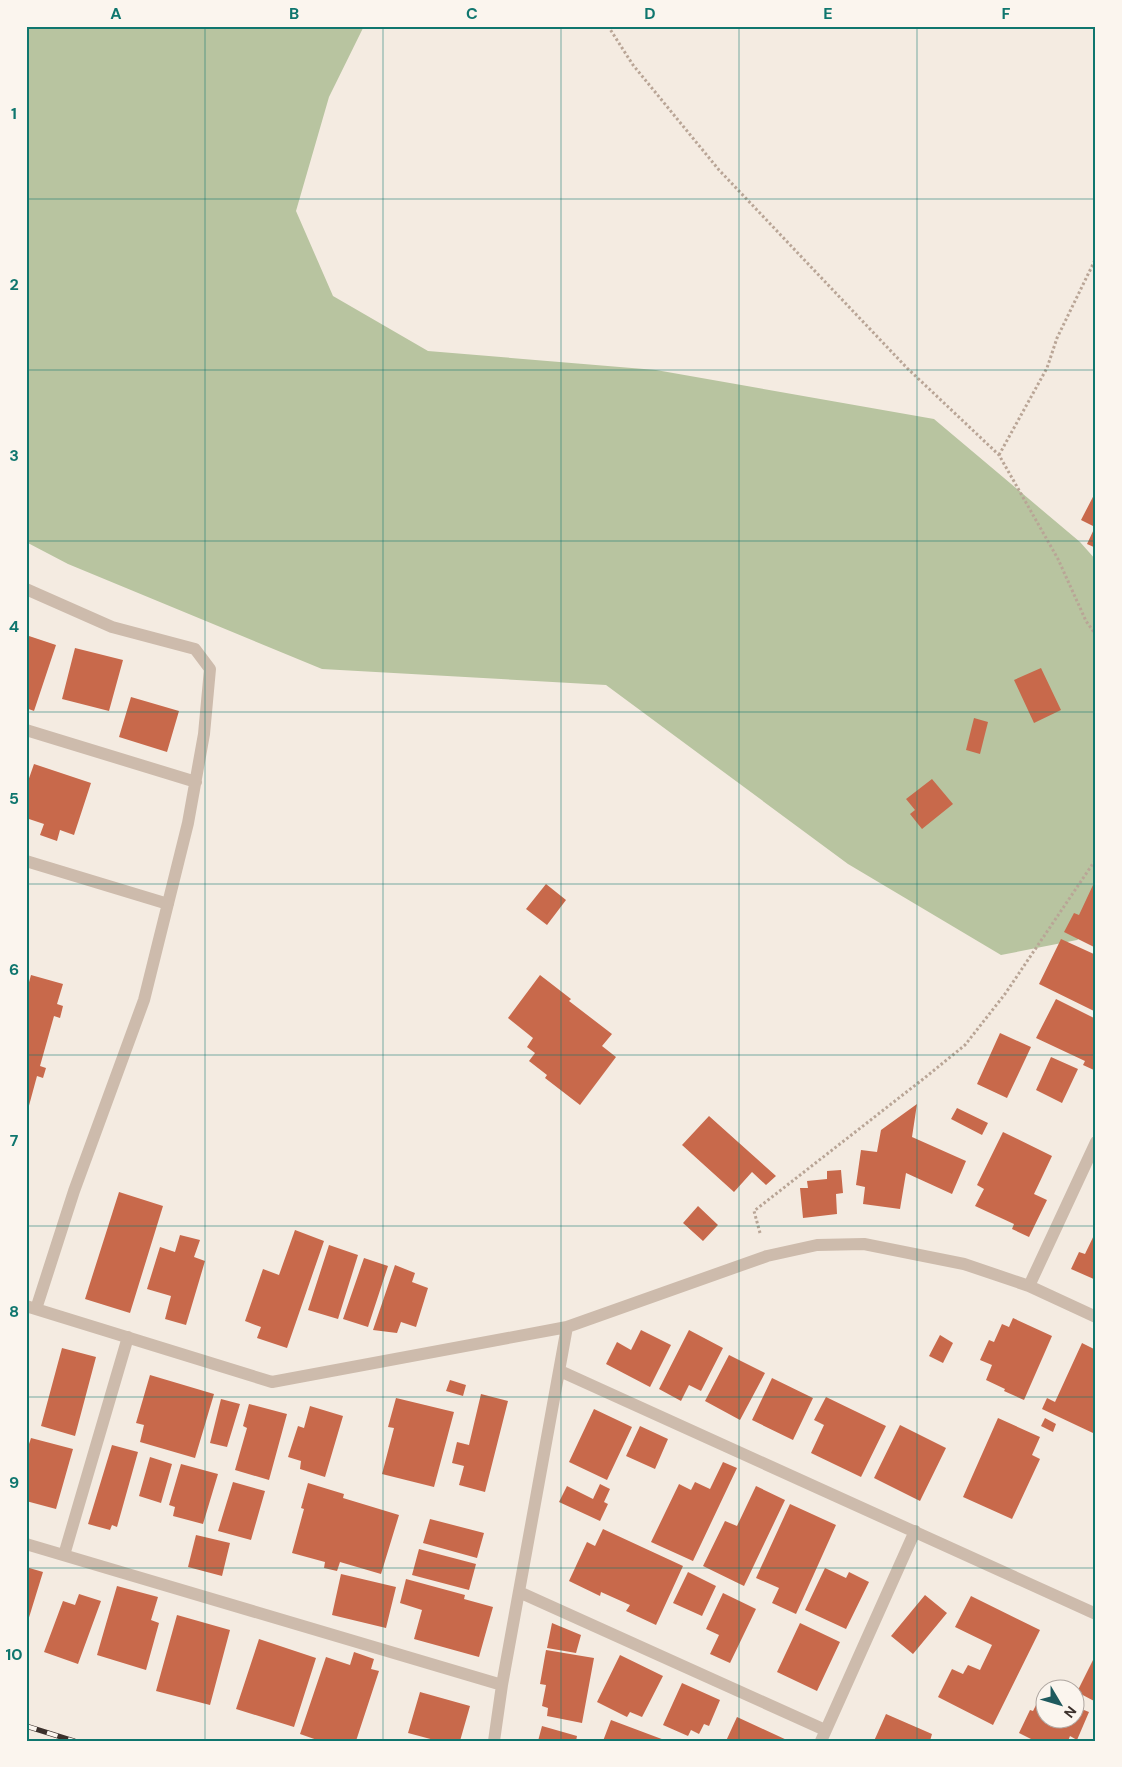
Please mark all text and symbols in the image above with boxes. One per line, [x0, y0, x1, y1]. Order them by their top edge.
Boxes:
text: A [110, 3, 122, 24]
text: B [289, 3, 299, 24]
text: C [466, 3, 478, 24]
text: D [644, 3, 656, 24]
text: E [823, 3, 833, 24]
text: F [1002, 3, 1011, 24]
text: 1 [11, 103, 17, 124]
text: 2 [9, 274, 19, 295]
text: 3 [9, 445, 19, 466]
text: 4 [9, 616, 19, 637]
text: 5 [9, 788, 19, 809]
text: 6 [9, 959, 19, 980]
text: 7 [10, 1130, 19, 1151]
text: 8 [9, 1301, 19, 1322]
text: 9 [9, 1472, 19, 1493]
text: 10 [5, 1644, 23, 1665]
north arrow [1034, 1680, 1084, 1730]
text: N [1060, 1702, 1080, 1722]

